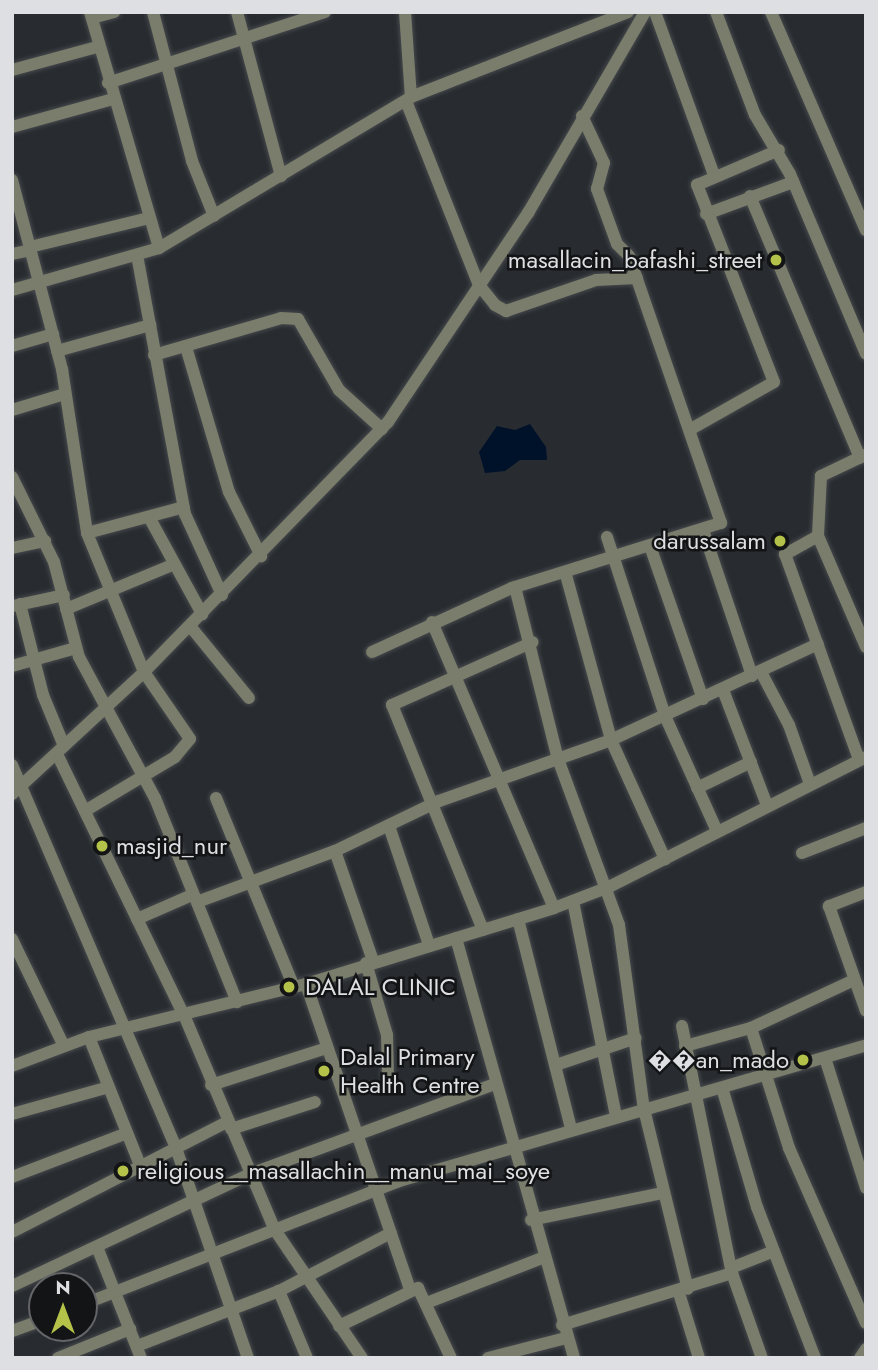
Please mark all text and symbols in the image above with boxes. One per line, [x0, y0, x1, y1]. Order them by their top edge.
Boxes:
place label: masallacin_bafashi_street [508, 246, 762, 274]
marker: masallacin_bafashi_street [768, 252, 784, 268]
place label: darussalam [653, 527, 766, 555]
marker: darussalam [772, 533, 788, 549]
place label: masjid_nur [116, 832, 227, 860]
marker: masjid_nur [94, 838, 110, 854]
place label: DALAL CLINIC [305, 973, 456, 1001]
marker: DALAL CLINIC [279, 977, 299, 997]
place label: Dalal Primary Health Centre [340, 1043, 480, 1099]
place label: ��an_mado [648, 1046, 789, 1074]
marker: ��an_mado [795, 1052, 811, 1068]
marker: Dalal Primary Health Centre [314, 1061, 334, 1081]
place label: religious__masallachin__manu_mai_soye [137, 1157, 550, 1185]
marker: religious__masallachin__manu_mai_soye [115, 1163, 131, 1179]
north arrow [28, 1272, 98, 1342]
text: N [55, 1274, 71, 1301]

